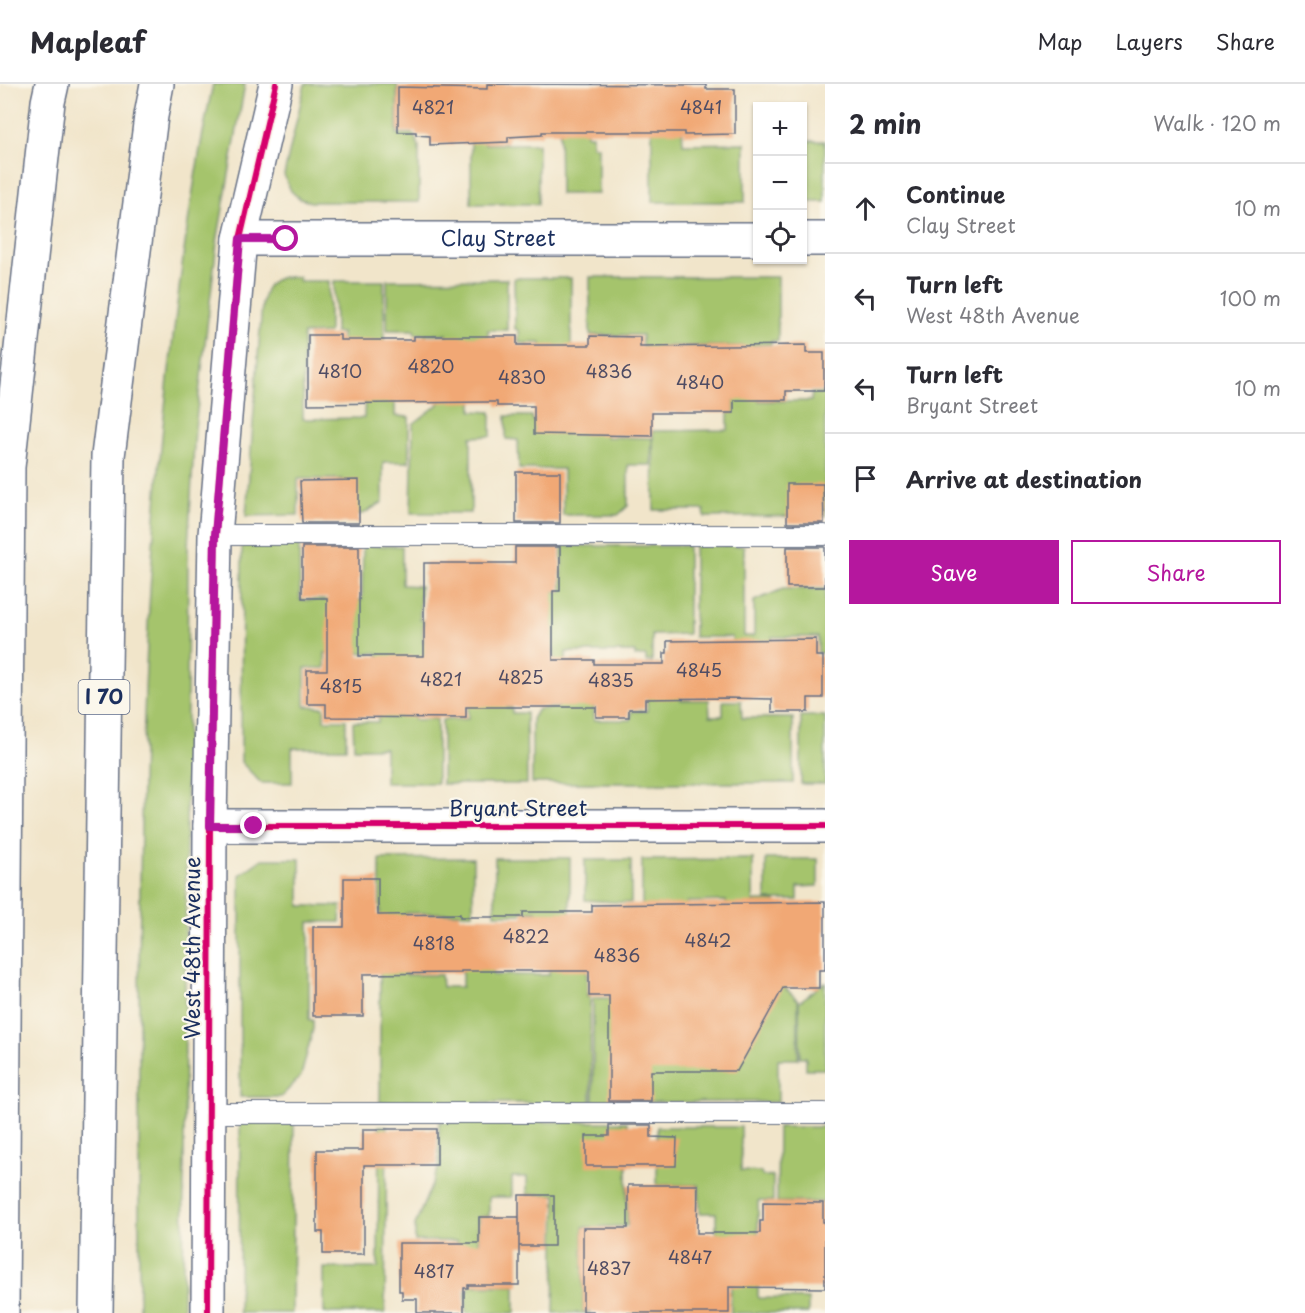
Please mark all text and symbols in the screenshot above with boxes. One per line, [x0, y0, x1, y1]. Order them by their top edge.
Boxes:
text: Mapleaf [30, 20, 146, 63]
text: Map [1038, 25, 1082, 57]
text: Layers [1115, 25, 1183, 57]
text: Share [1216, 25, 1275, 57]
house number: 4821 [412, 93, 454, 120]
house number: 4841 [680, 93, 722, 120]
map controls [753, 102, 807, 264]
button: + [753, 102, 807, 156]
text: 2 min [849, 104, 922, 143]
text: Walk · 120 m [1153, 108, 1281, 138]
button: − [753, 156, 807, 210]
text: Continue [906, 177, 1005, 210]
icon: ahead [849, 192, 882, 225]
text: 10 m [1234, 193, 1281, 223]
button: locate [753, 210, 807, 264]
text: Clay Street [906, 210, 1016, 240]
street label: Clay Street [440, 221, 556, 253]
route start [272, 225, 298, 251]
text: Turn left [906, 267, 1003, 300]
icon: left [849, 282, 882, 315]
text: 100 m [1220, 283, 1281, 313]
text: West 48th Avenue [906, 300, 1080, 330]
house number: 4820 [407, 352, 455, 379]
house number: 4810 [318, 357, 362, 384]
house number: 4836 [586, 357, 632, 384]
text: Turn left [906, 357, 1003, 390]
house number: 4830 [498, 363, 546, 390]
house number: 4840 [676, 368, 724, 395]
icon: left [849, 372, 882, 405]
text: 10 m [1234, 373, 1281, 403]
text: Bryant Street [906, 390, 1038, 420]
icon: arrive [849, 462, 882, 495]
text: Arrive at destination [906, 462, 1142, 495]
button: Save [849, 540, 1059, 604]
button: Share [1071, 540, 1281, 604]
house number: 4845 [676, 656, 722, 683]
house number: 4825 [498, 663, 544, 690]
house number: 4821 [420, 665, 462, 692]
house number: 4835 [588, 666, 634, 693]
house number: 4815 [320, 672, 362, 699]
road number: I 70 [78, 680, 130, 714]
street label: Bryant Street [449, 791, 587, 823]
route end [240, 812, 266, 838]
street label: West 48th Avenue [175, 857, 207, 1039]
house number: 4822 [503, 922, 549, 949]
house number: 4842 [685, 926, 731, 953]
house number: 4818 [413, 929, 455, 956]
house number: 4836 [594, 941, 640, 968]
house number: 4847 [668, 1243, 712, 1270]
house number: 4837 [587, 1254, 631, 1281]
house number: 4817 [414, 1257, 455, 1284]

